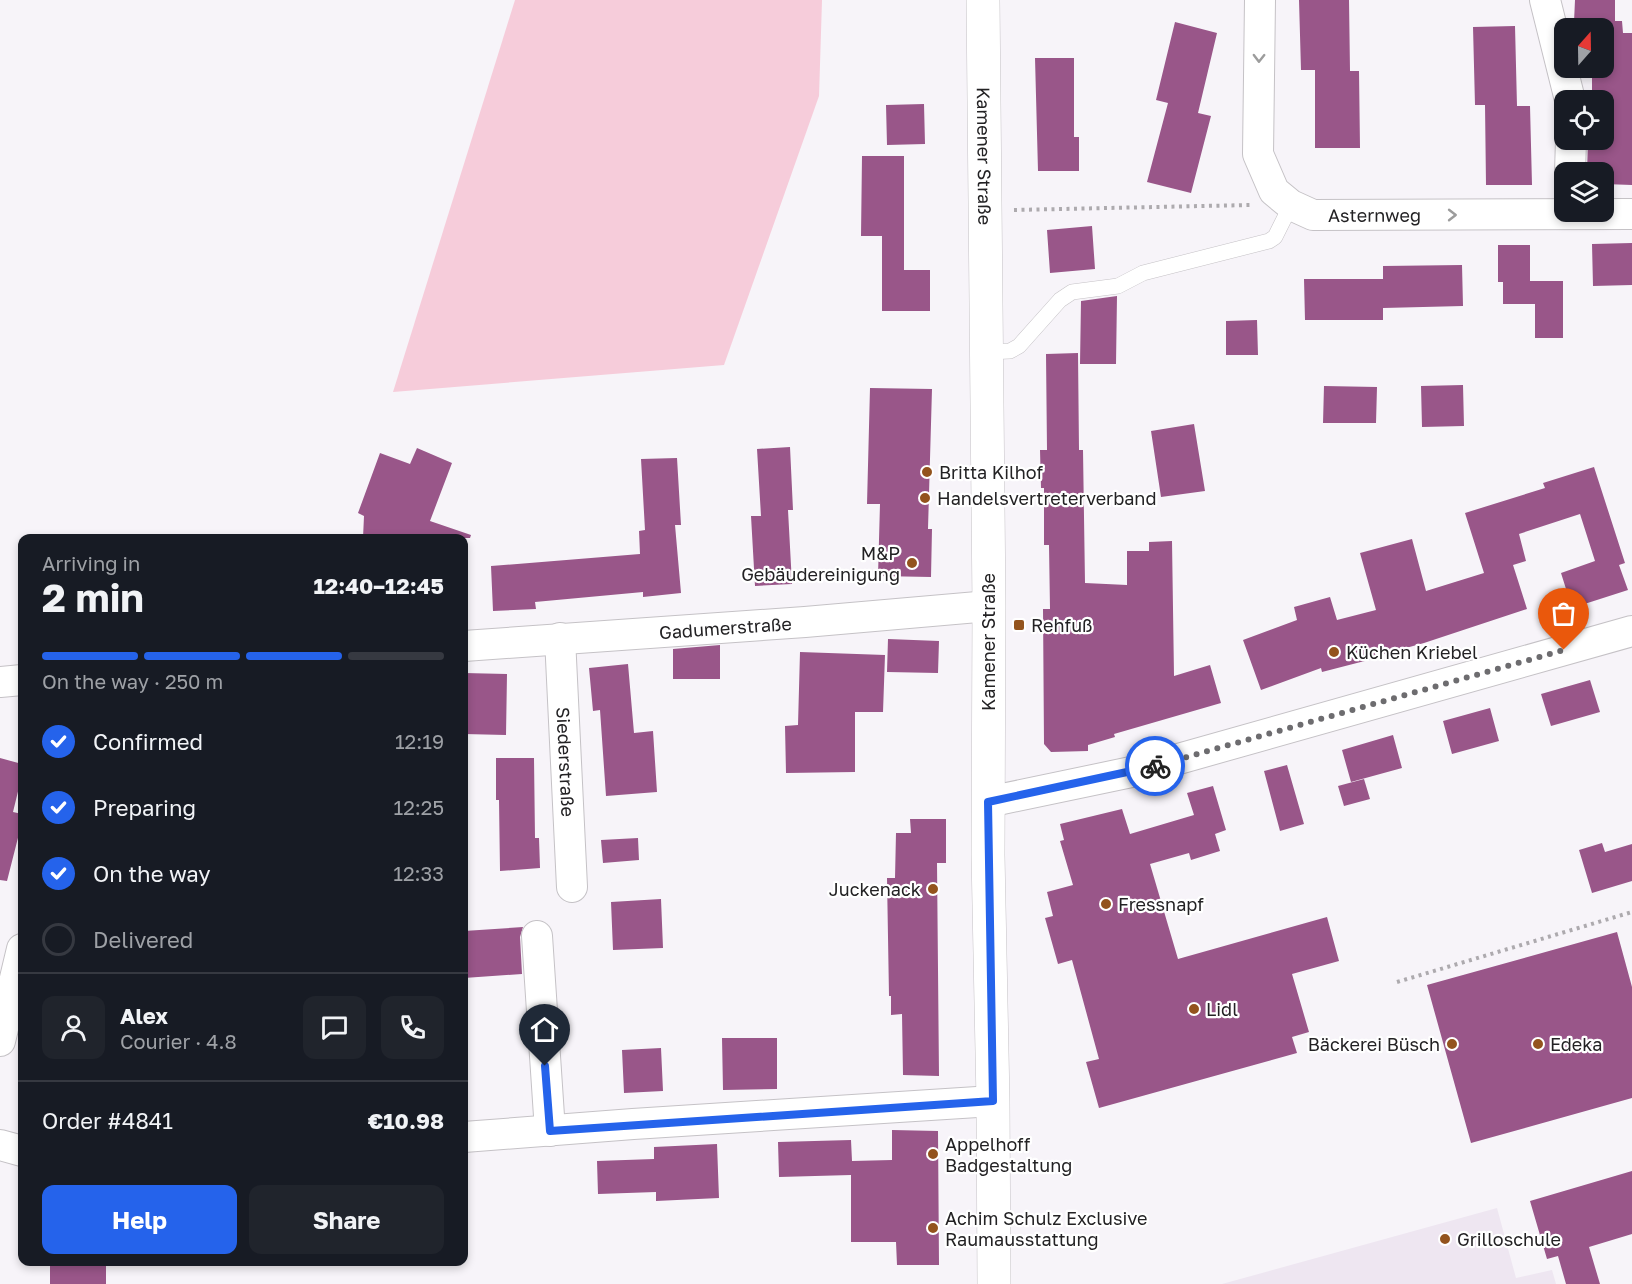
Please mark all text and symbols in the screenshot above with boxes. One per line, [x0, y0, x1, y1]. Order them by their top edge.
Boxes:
north arrow [1554, 18, 1614, 78]
map controls [1554, 18, 1614, 222]
one-way arrow [1253, 54, 1265, 63]
street label: Kamener Straße [973, 87, 996, 225]
button: locate [1554, 90, 1614, 150]
button: layers [1554, 162, 1614, 222]
street label: Asternweg [1328, 204, 1421, 226]
one-way arrow [1447, 209, 1456, 221]
place label: Britta Kilhof [939, 461, 1043, 483]
marker: Britta Kilhof [920, 465, 934, 479]
place label: Handelsvertreterverband [937, 487, 1157, 509]
marker: Handelsvertreterverband [918, 491, 932, 505]
place label: M&P Gebäudereinigung [741, 542, 900, 585]
text: Arriving in [42, 551, 140, 575]
marker: M&P Gebäudereinigung [905, 556, 919, 570]
text: 12:40–12:45 [314, 572, 444, 599]
street label: Kamener Straße [977, 573, 999, 711]
text: 2 min [42, 574, 144, 621]
pin [1538, 588, 1589, 650]
icon: bag [1547, 597, 1580, 630]
street label: Gadumerstraße [658, 612, 792, 643]
place label: Rehfuß [1031, 614, 1092, 636]
marker: Rehfuß [1012, 618, 1026, 632]
place label: Küchen Kriebel [1346, 641, 1478, 663]
marker: Küchen Kriebel [1327, 645, 1341, 659]
text: On the way · 250 m [42, 669, 223, 693]
street label: Siederstraße [552, 706, 580, 817]
icon: check [42, 725, 75, 758]
text: Confirmed [93, 728, 203, 755]
text: 12:19 [395, 729, 444, 753]
courier [1125, 736, 1185, 796]
icon: bike [1139, 750, 1172, 783]
icon: check [42, 791, 75, 824]
text: Preparing [93, 794, 196, 821]
text: 12:25 [394, 795, 444, 819]
icon: check [42, 857, 75, 890]
text: On the way [93, 860, 211, 887]
text: 12:33 [393, 861, 444, 885]
place label: Juckenack [829, 878, 921, 900]
marker: Juckenack [926, 882, 940, 896]
place label: Fressnapf [1118, 893, 1204, 915]
marker: Fressnapf [1099, 897, 1113, 911]
text: Delivered [93, 926, 193, 953]
button: person [42, 996, 105, 1059]
button: chat [303, 996, 366, 1059]
button: phone [381, 996, 444, 1059]
place label: Lidl [1206, 998, 1238, 1020]
text: Alex [120, 1002, 168, 1029]
marker: Lidl [1187, 1002, 1201, 1016]
pin [519, 1004, 570, 1066]
icon: home [528, 1013, 561, 1046]
text: Courier · 4.8 [120, 1029, 237, 1053]
place label: Bäckerei Büsch [1308, 1033, 1440, 1055]
place label: Edeka [1550, 1033, 1602, 1055]
marker: Bäckerei Büsch [1445, 1037, 1459, 1051]
marker: Edeka [1531, 1037, 1545, 1051]
text: Order #4841 [42, 1107, 173, 1134]
text: €10.98 [368, 1107, 444, 1134]
place label: Appelhoff Badgestaltung [945, 1133, 1072, 1176]
marker: Appelhoff Badgestaltung [926, 1147, 940, 1161]
button: Help [42, 1185, 237, 1254]
button: Share [249, 1185, 444, 1254]
place label: Achim Schulz Exclusive Raumausstattung [945, 1207, 1147, 1250]
marker: Achim Schulz Exclusive Raumausstattung [926, 1221, 940, 1235]
place label: Grilloschule [1457, 1228, 1561, 1250]
marker: Grilloschule [1438, 1232, 1452, 1246]

